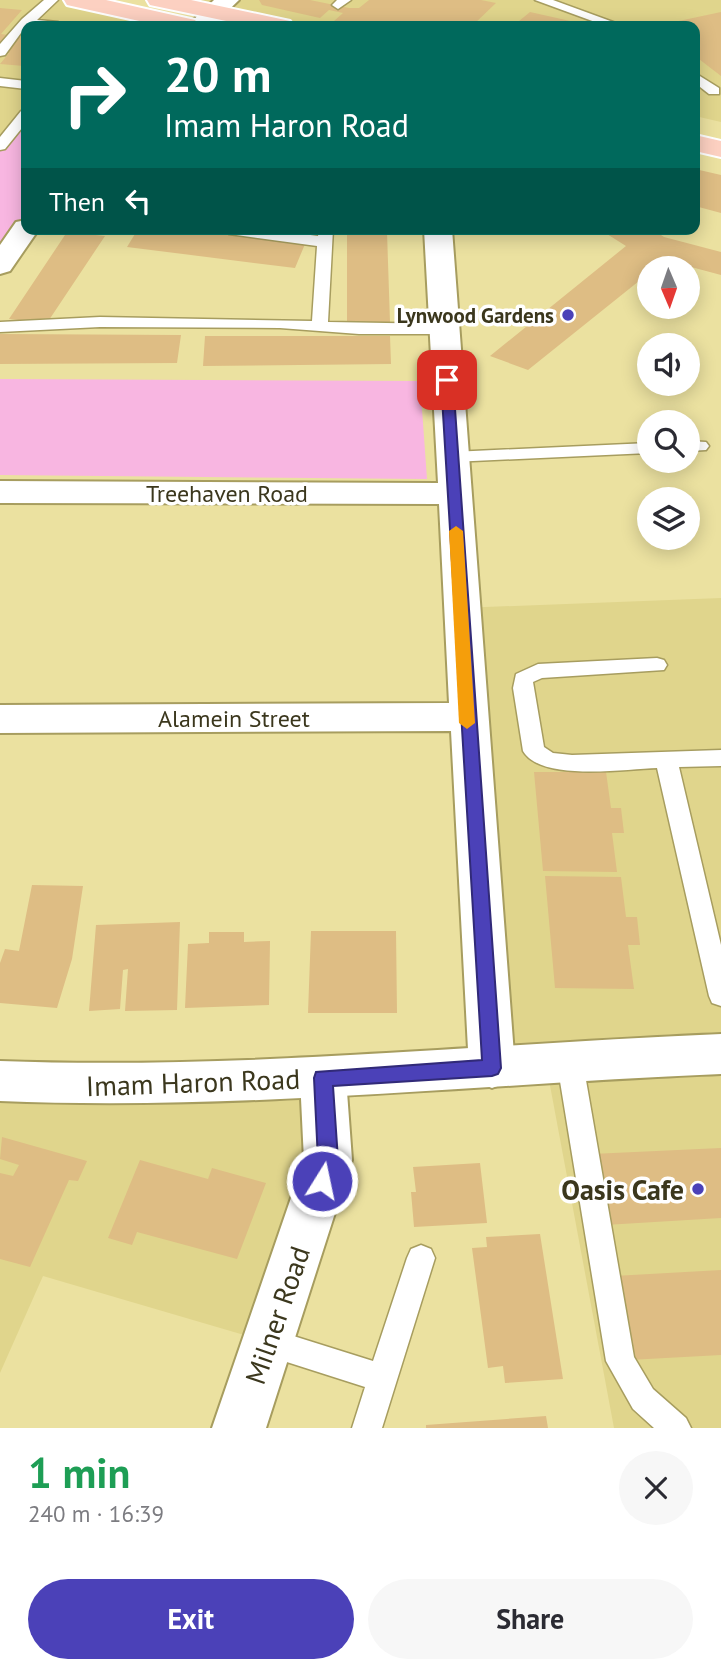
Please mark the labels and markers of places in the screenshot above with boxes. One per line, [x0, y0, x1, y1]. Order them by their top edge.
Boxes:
place label: Lynwood Gardens [397, 302, 554, 329]
marker: Lynwood Gardens [560, 307, 576, 323]
pin [417, 350, 477, 410]
place label: Oasis Cafe [561, 1171, 684, 1208]
marker: Oasis Cafe [690, 1181, 706, 1197]

